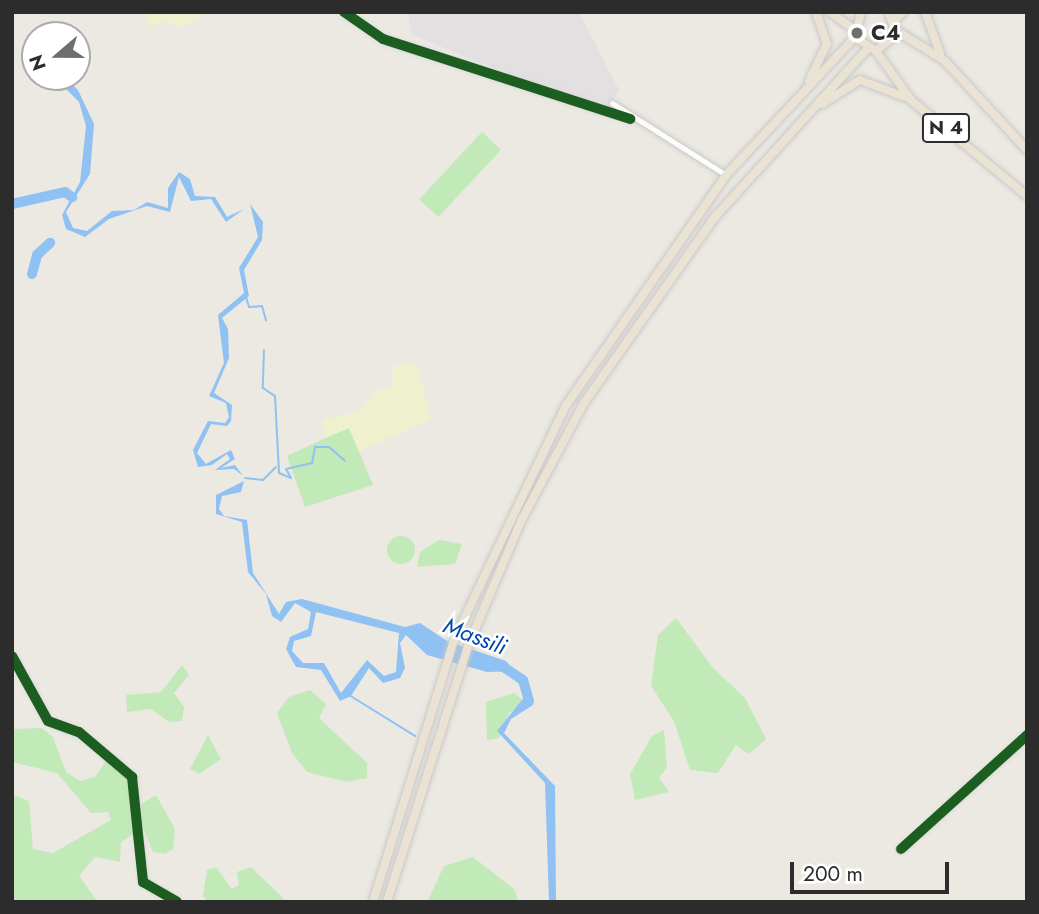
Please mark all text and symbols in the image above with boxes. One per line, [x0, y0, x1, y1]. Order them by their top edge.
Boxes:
place label: C4 [871, 20, 900, 46]
north arrow [21, 21, 91, 91]
marker: C4 [849, 25, 865, 41]
text: N [22, 51, 53, 74]
road number: N 4 [922, 112, 970, 144]
water label: Massili [439, 611, 511, 661]
scale bar [794, 848, 953, 892]
text: 200 m [803, 859, 863, 889]

